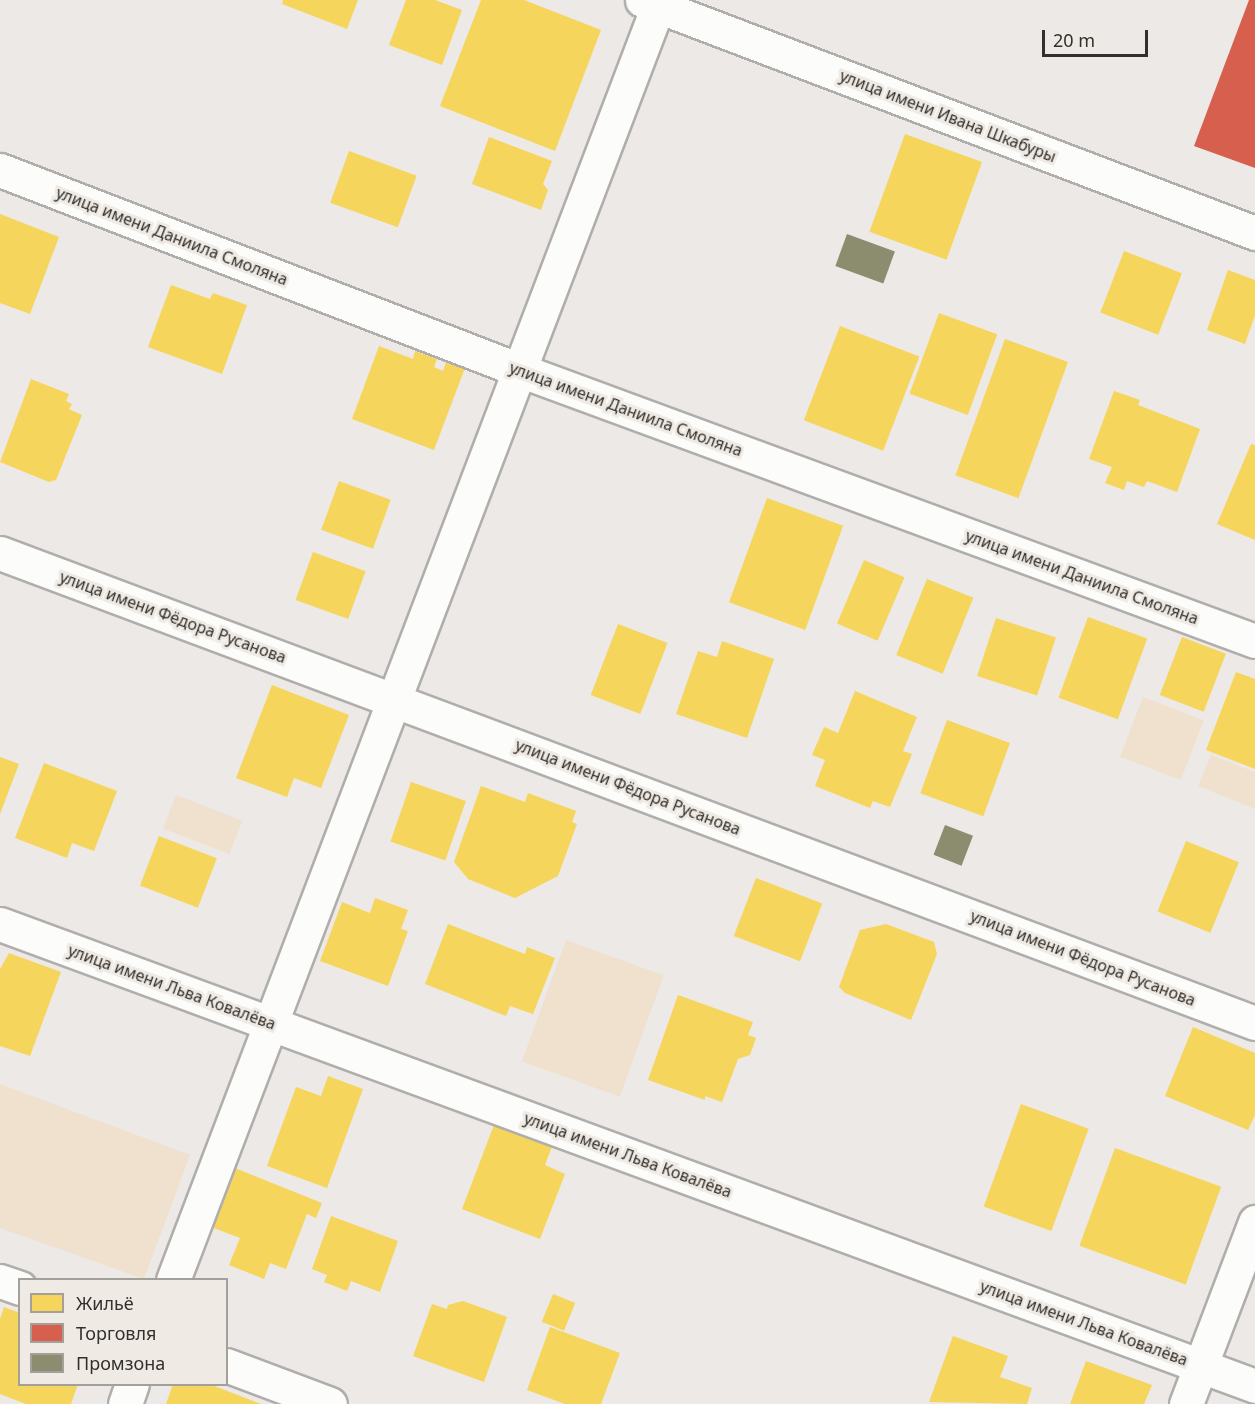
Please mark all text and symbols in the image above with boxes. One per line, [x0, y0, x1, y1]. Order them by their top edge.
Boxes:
scale bar [1045, 18, 1152, 56]
text: 20 m [1053, 28, 1095, 52]
street label: улица имени Ивана Шкабуры [837, 66, 1059, 166]
street label: улица имени Даниила Смоляна [53, 183, 291, 289]
street label: улица имени Даниила Смоляна [507, 358, 745, 460]
street label: улица имени Даниила Смоляна [963, 526, 1201, 628]
street label: улица имени Фёдора Русанова [57, 567, 289, 667]
street label: улица имени Фёдора Русанова [513, 735, 743, 839]
street label: улица имени Фёдора Русанова [968, 906, 1198, 1010]
street label: улица имени Льва Ковалёва [66, 940, 278, 1034]
street label: улица имени Льва Ковалёва [522, 1108, 734, 1202]
street label: улица имени Льва Ковалёва [978, 1276, 1190, 1370]
legend [18, 1278, 228, 1386]
text: Жильё [76, 1291, 134, 1315]
text: Торговля [76, 1321, 156, 1345]
text: Промзона [76, 1351, 165, 1375]

